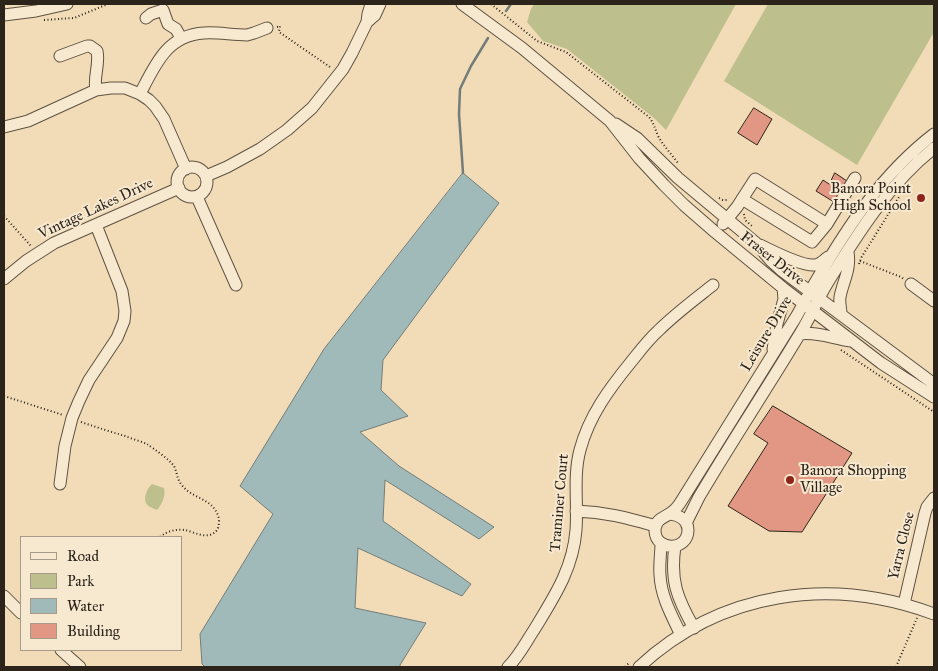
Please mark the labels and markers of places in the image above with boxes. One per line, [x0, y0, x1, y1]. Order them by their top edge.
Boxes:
place label: Banora Point High School [830, 180, 911, 215]
marker: Banora Point High School [915, 192, 927, 204]
place label: Banora Shopping Village [800, 462, 906, 497]
marker: Banora Shopping Village [784, 474, 796, 486]

